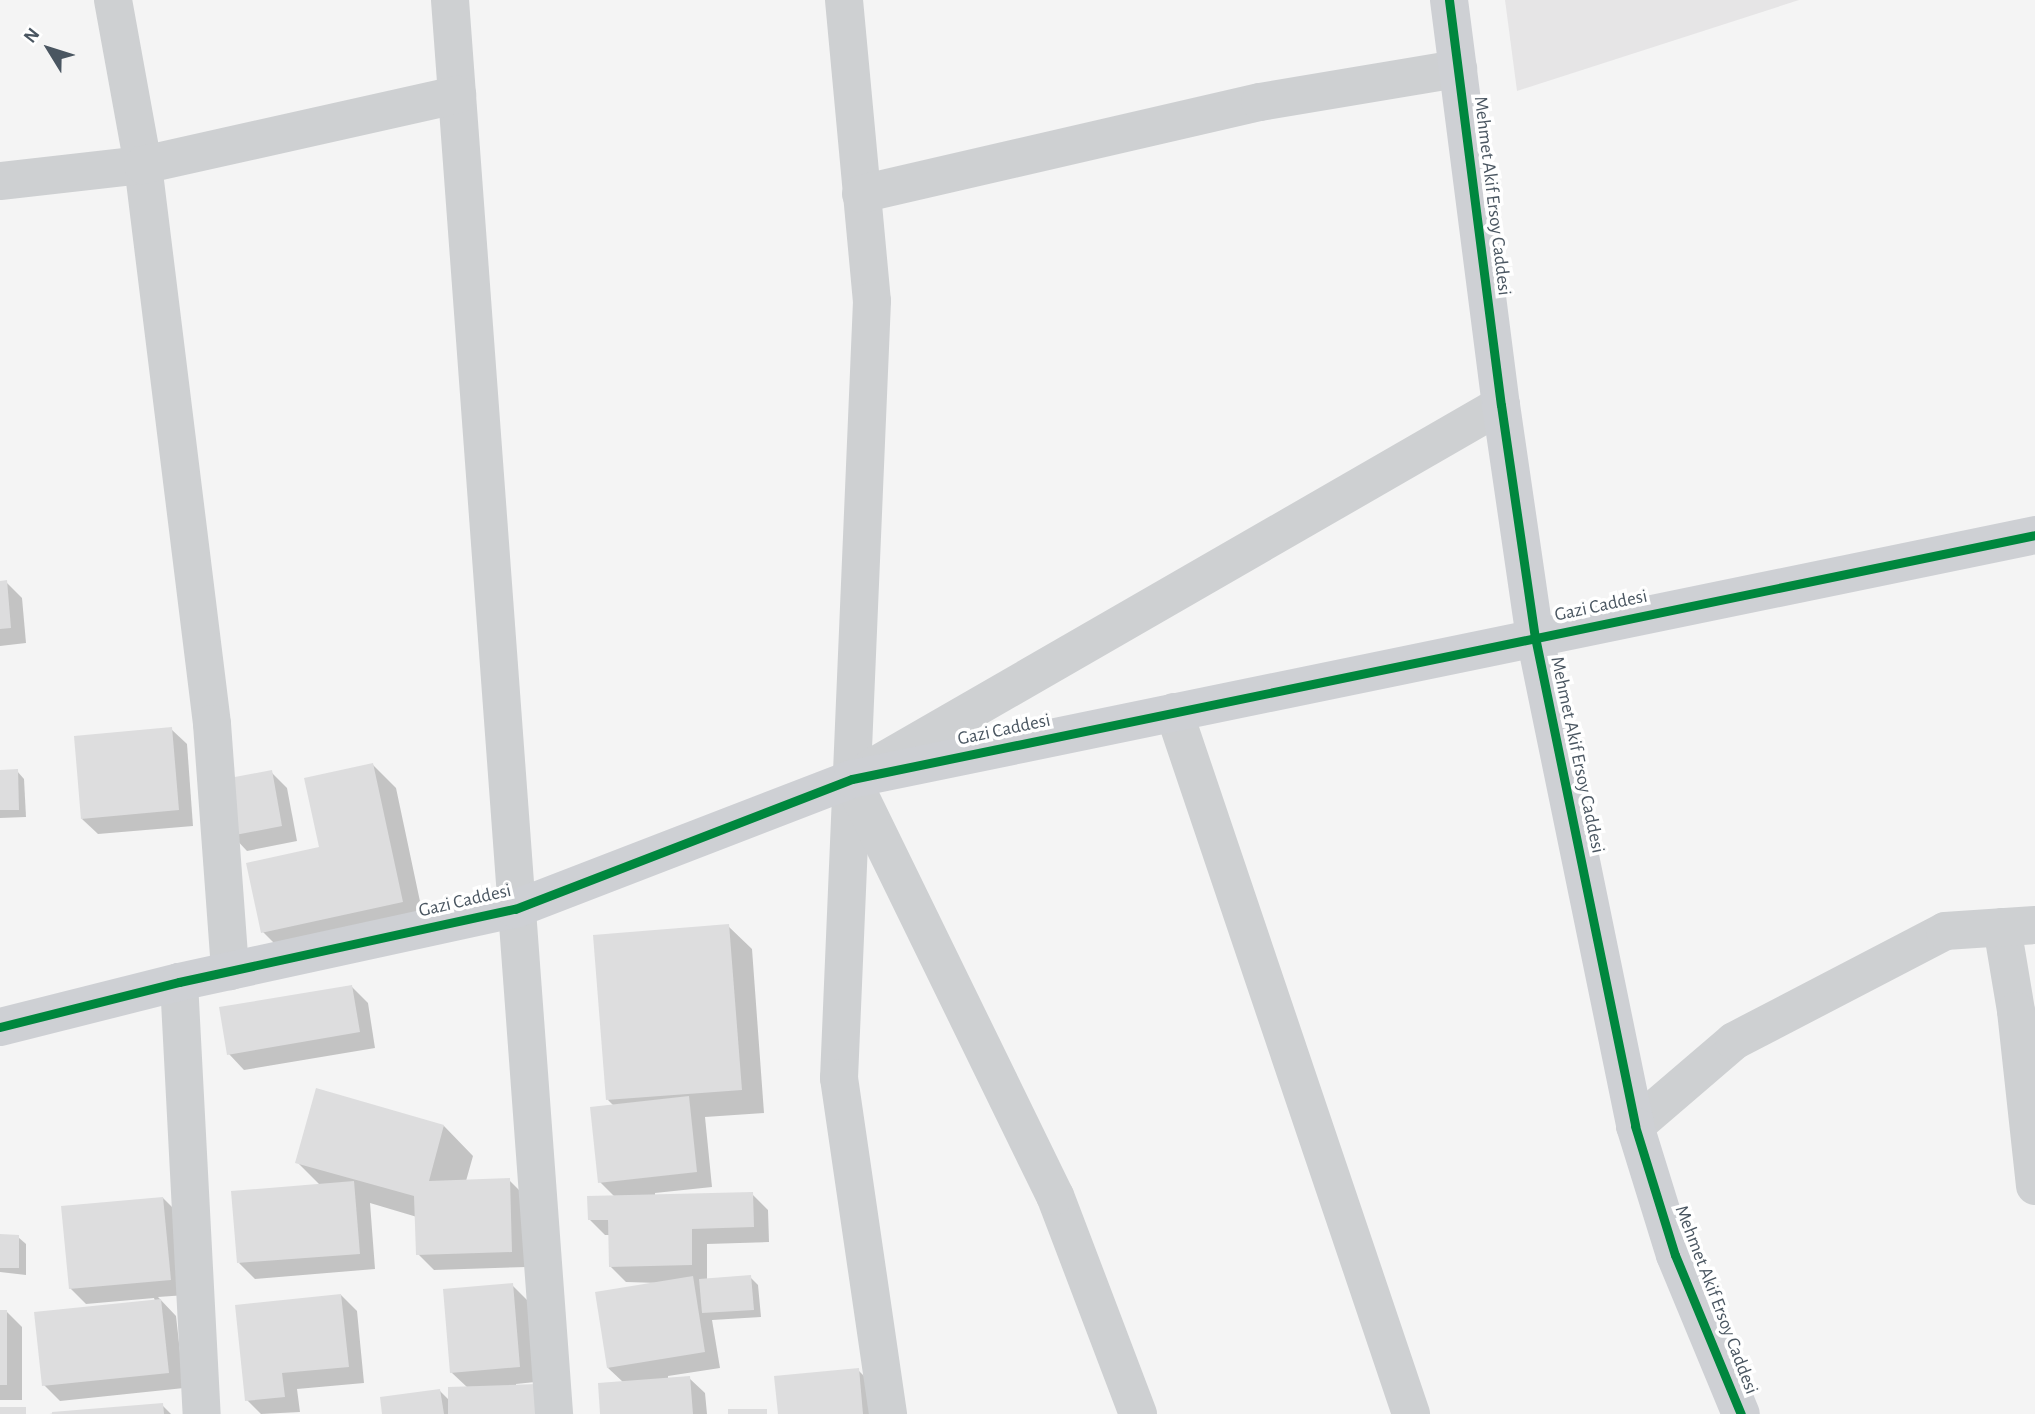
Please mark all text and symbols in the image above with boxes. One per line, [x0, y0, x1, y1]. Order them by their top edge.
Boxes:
north arrow [14, 14, 84, 84]
text: N [21, 25, 44, 47]
street label: Mehmet Akif Ersoy Caddesi [1468, 95, 1516, 297]
street label: Gazi Caddesi [1553, 585, 1649, 627]
street label: Mehmet Akif Ersoy Caddesi [1545, 655, 1609, 855]
street label: Gazi Caddesi [956, 709, 1052, 751]
street label: Gazi Caddesi [417, 879, 513, 923]
street label: Mehmet Akif Ersoy Caddesi [1669, 1202, 1763, 1398]

